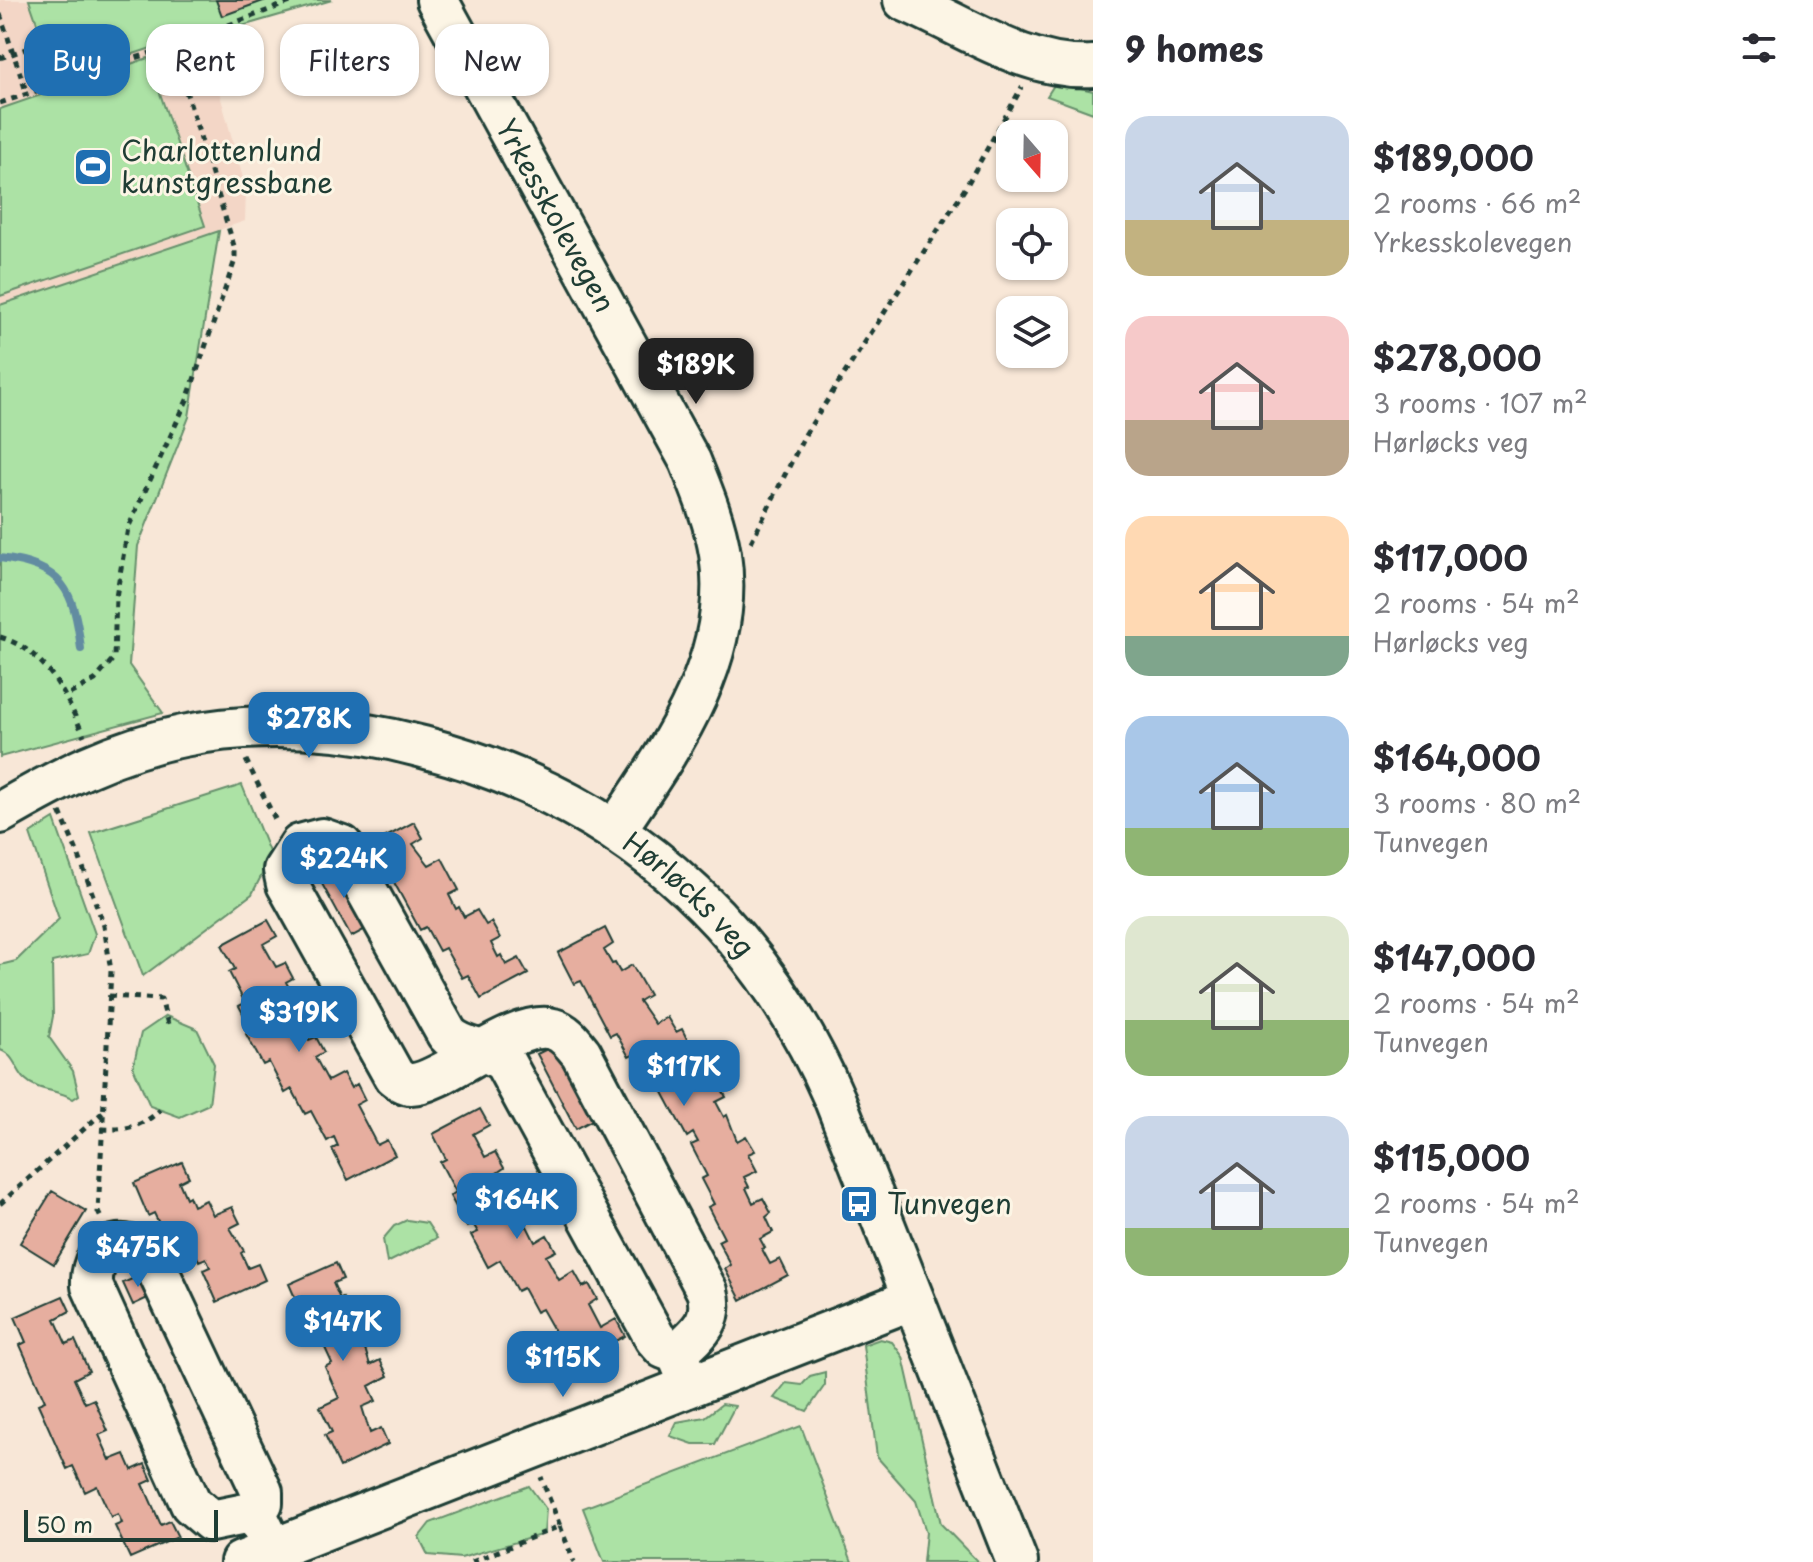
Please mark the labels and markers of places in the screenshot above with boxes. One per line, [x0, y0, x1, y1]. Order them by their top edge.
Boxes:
place label: Charlottenlund kunstgressbane [121, 128, 333, 203]
sports icon: Charlottenlund kunstgressbane [72, 146, 114, 188]
pin: $189K [640, 338, 752, 406]
pin: $278K [253, 692, 365, 760]
pin: $224K [288, 832, 400, 900]
pin: $319K [243, 986, 355, 1054]
pin: $117K [628, 1040, 740, 1108]
pin: $164K [461, 1173, 573, 1241]
place label: Tunvegen [887, 1181, 1012, 1224]
bus stop icon: Tunvegen [838, 1183, 880, 1225]
pin: $475K [82, 1221, 194, 1289]
pin: $147K [287, 1295, 399, 1363]
pin: $115K [507, 1331, 619, 1399]

